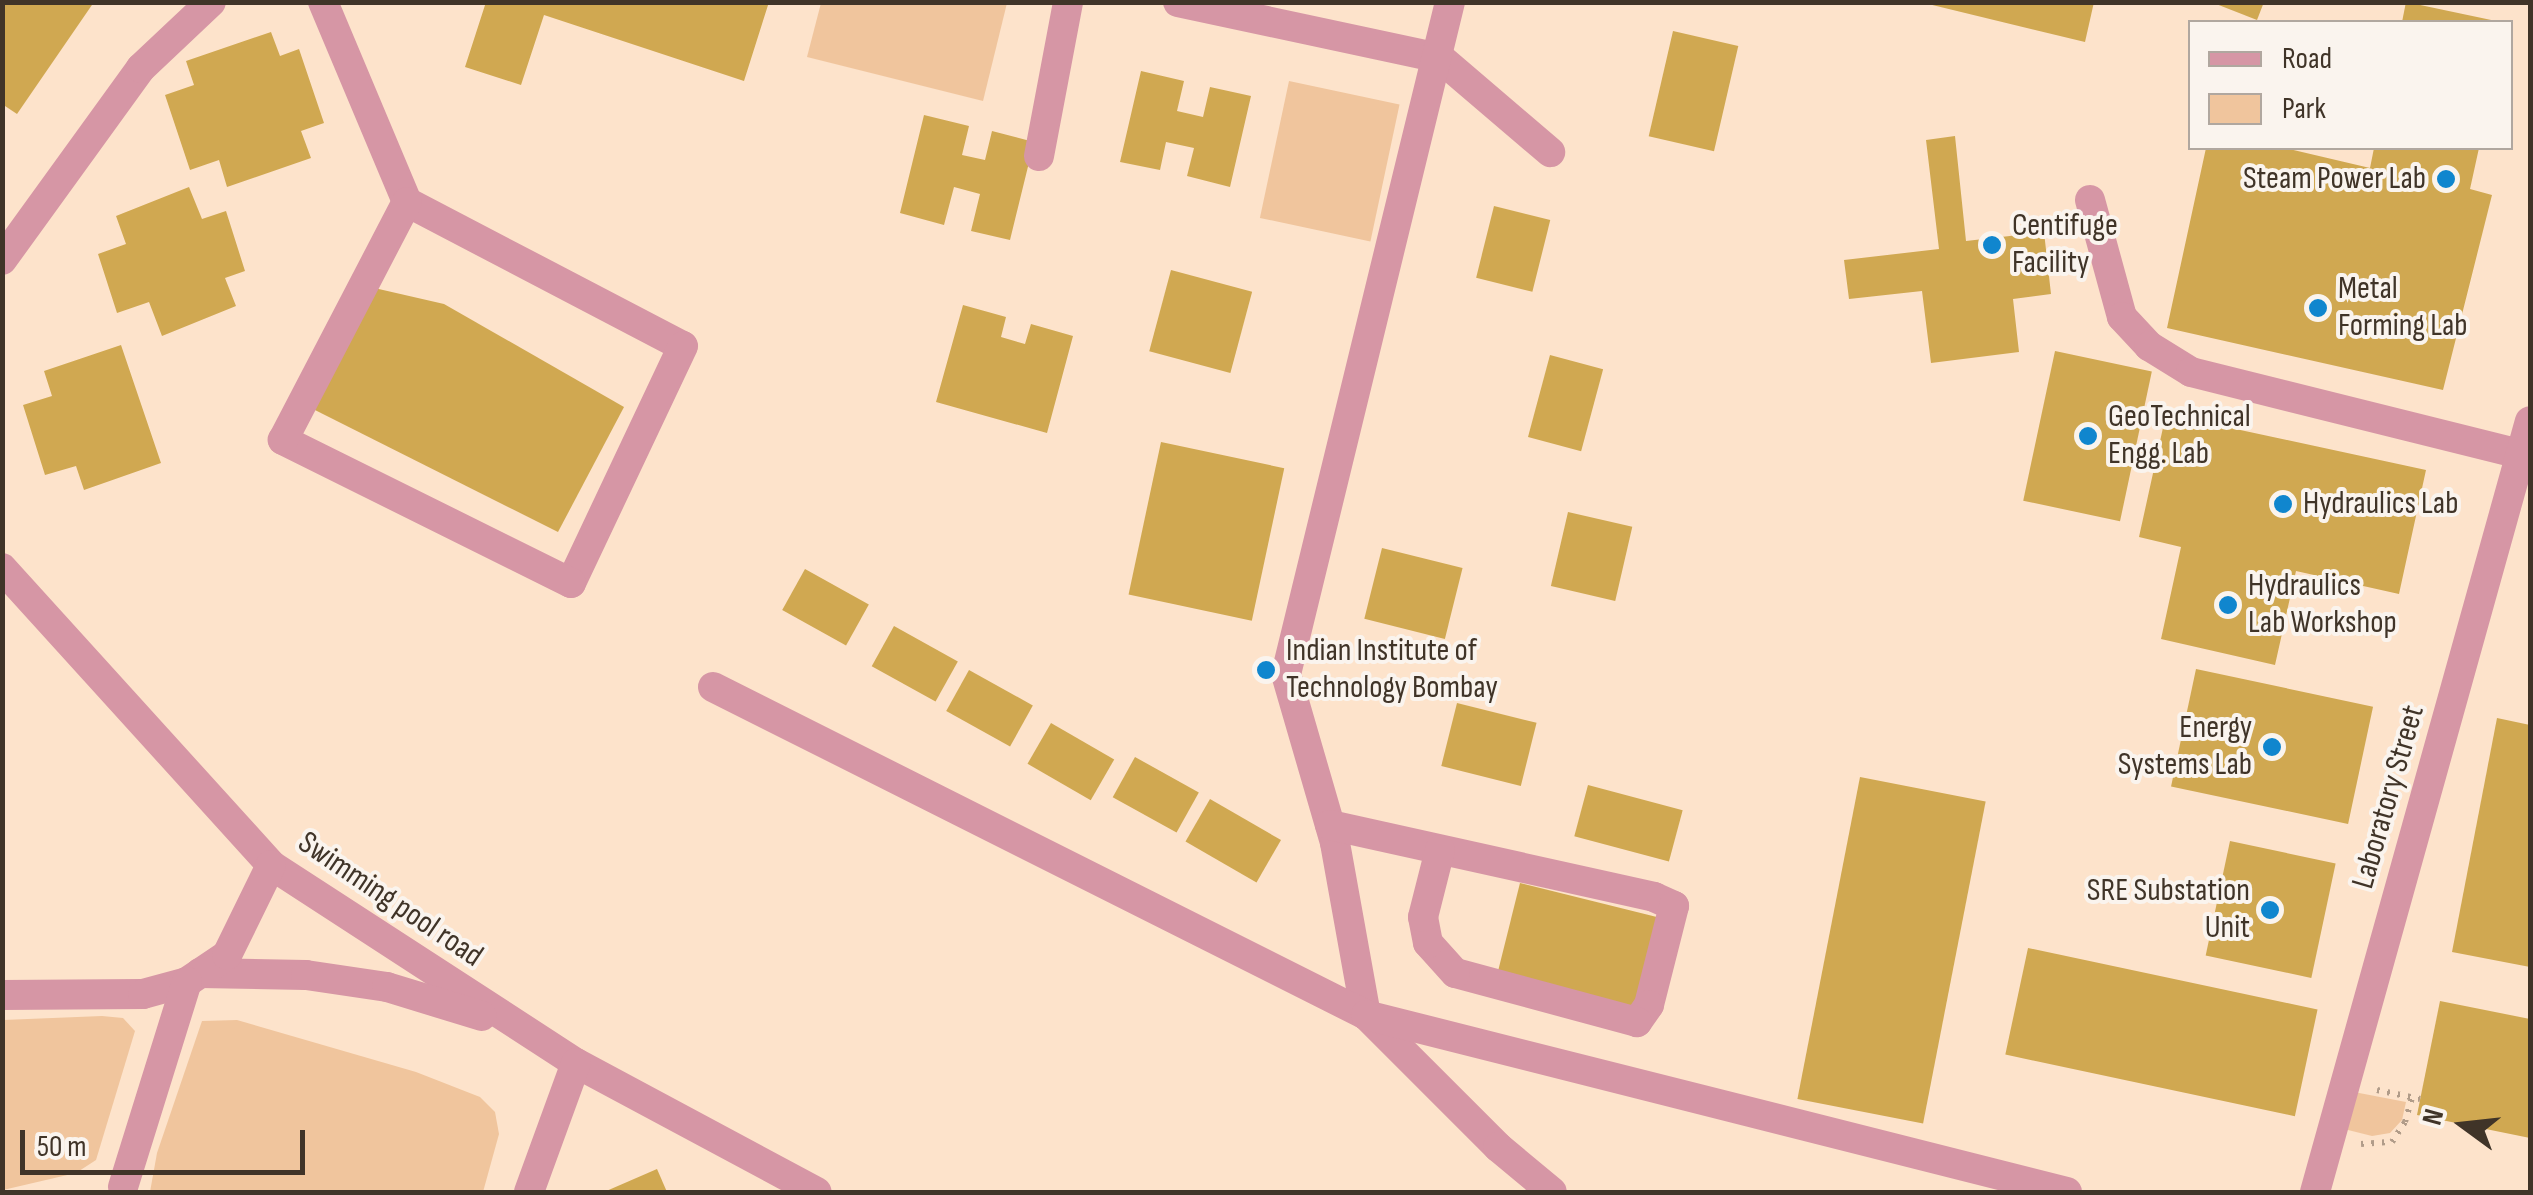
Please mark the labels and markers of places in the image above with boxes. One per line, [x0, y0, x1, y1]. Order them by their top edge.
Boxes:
place label: Steam Power Lab [2243, 160, 2426, 198]
marker: Steam Power Lab [2435, 168, 2457, 190]
place label: Centifuge Facility [2012, 208, 2118, 283]
marker: Centifuge Facility [1981, 234, 2003, 256]
place label: Metal Forming Lab [2338, 271, 2468, 346]
marker: Metal Forming Lab [2307, 297, 2329, 319]
place label: GeoTechnical Engg. Lab [2108, 399, 2251, 474]
marker: GeoTechnical Engg. Lab [2077, 425, 2099, 447]
place label: Hydraulics Lab [2303, 485, 2458, 523]
marker: Hydraulics Lab [2272, 493, 2294, 515]
place label: Hydraulics Lab Workshop [2248, 568, 2397, 643]
marker: Hydraulics Lab Workshop [2217, 594, 2239, 616]
place label: Indian Institute of Technology Bombay [1286, 633, 1498, 708]
marker: Indian Institute of Technology Bombay [1255, 659, 1277, 681]
place label: Energy Systems Lab [2118, 710, 2252, 785]
marker: Energy Systems Lab [2261, 736, 2283, 758]
place label: SRE Substation Unit [2087, 873, 2250, 948]
marker: SRE Substation Unit [2259, 899, 2281, 921]

